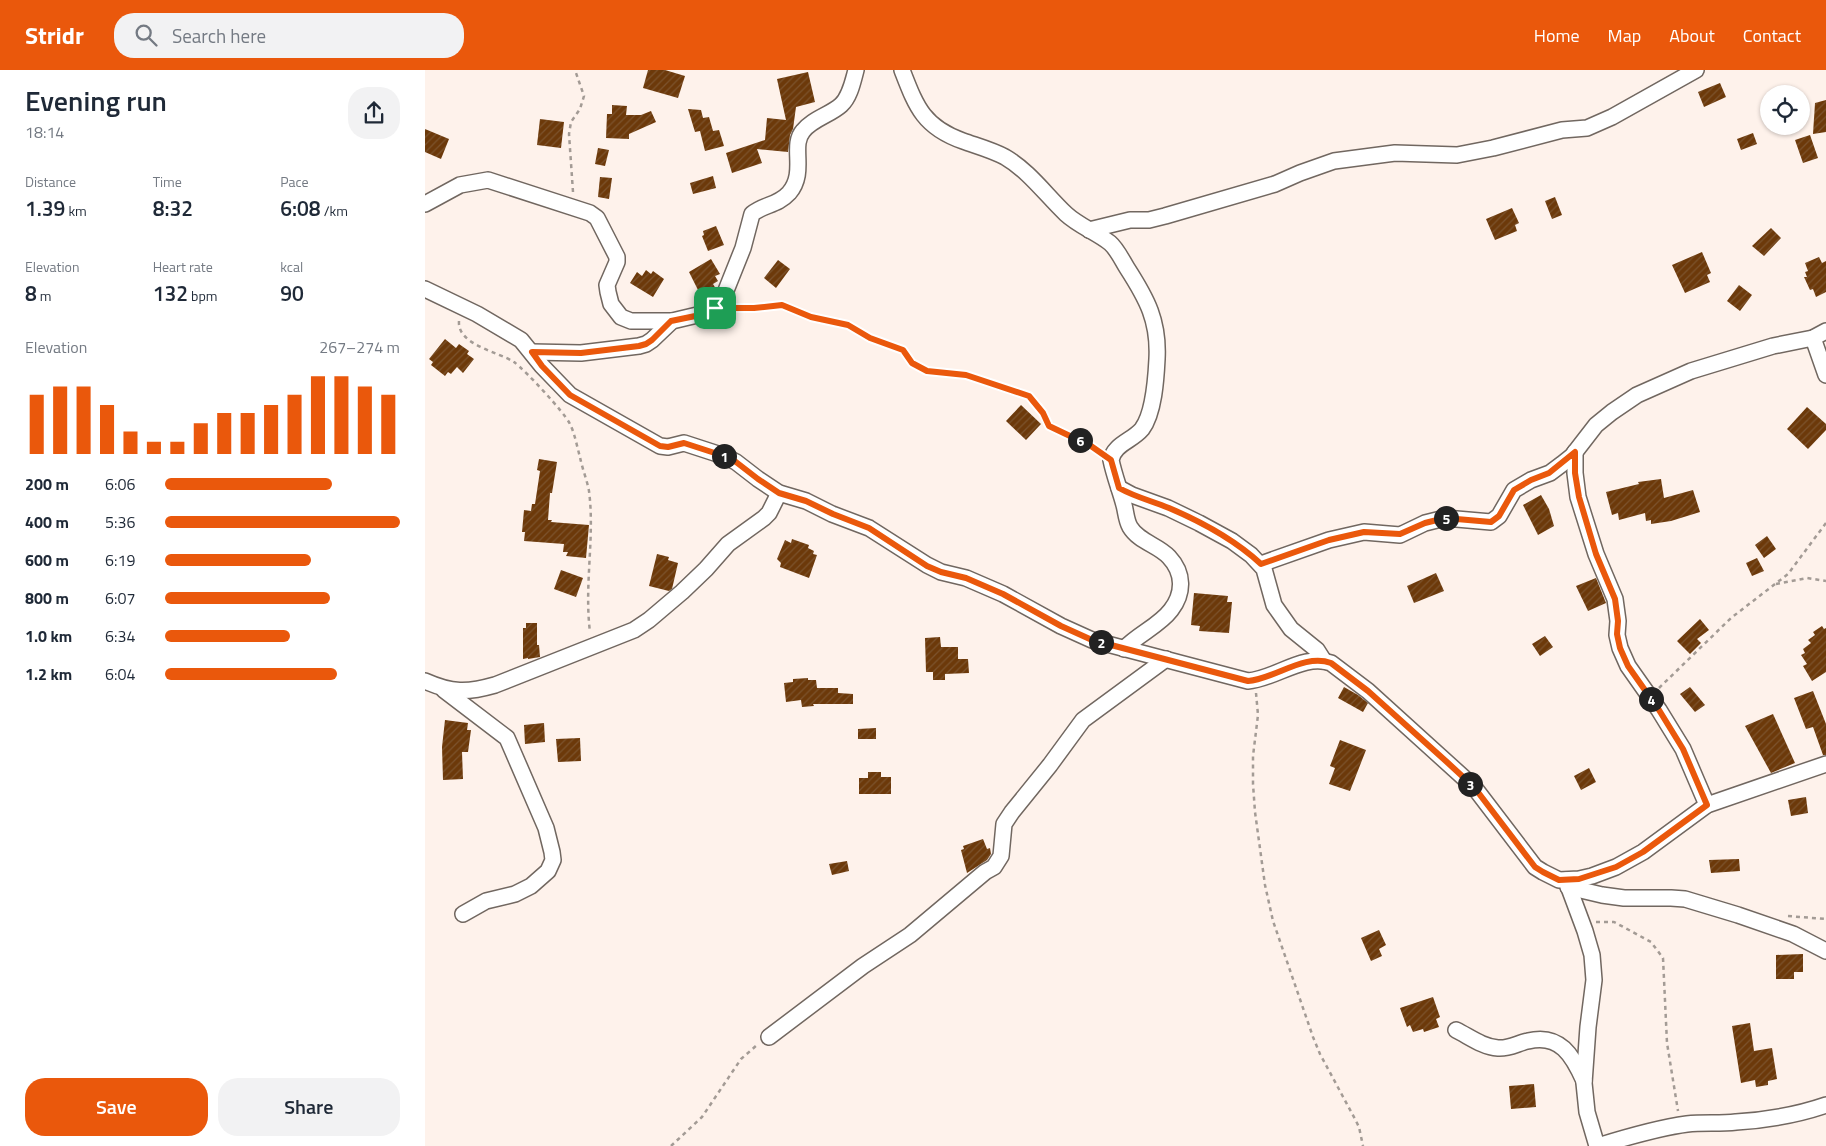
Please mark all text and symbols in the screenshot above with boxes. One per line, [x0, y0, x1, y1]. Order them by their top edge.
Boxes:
search box [114, 13, 464, 58]
text: Stridr [25, 17, 84, 53]
icon: search [132, 21, 160, 49]
text: Search here [172, 21, 266, 50]
text: Home [1534, 22, 1580, 49]
text: Map [1608, 22, 1641, 49]
text: About [1669, 22, 1715, 49]
text: Contact [1743, 22, 1801, 49]
text: Evening run [25, 79, 167, 122]
map controls [1760, 85, 1810, 135]
button: locate [1760, 85, 1810, 135]
button: share [348, 87, 400, 139]
text: 18:14 [25, 120, 64, 144]
text: Distance [25, 171, 76, 192]
text: Time [153, 171, 182, 192]
text: Pace [280, 171, 309, 192]
text: 1.39 [25, 192, 65, 224]
text: 8:32 [153, 192, 193, 224]
text: 6:08 [280, 192, 321, 224]
text: km [65, 200, 87, 221]
text: /km [321, 200, 348, 221]
text: Elevation [25, 256, 79, 277]
text: Heart rate [153, 256, 213, 277]
text: kcal [280, 256, 303, 277]
text: 8 [25, 277, 37, 309]
text: 132 [153, 277, 188, 309]
text: 90 [280, 277, 304, 309]
text: m [37, 285, 52, 306]
text: bpm [188, 285, 217, 306]
pin [694, 287, 736, 329]
icon: arrive [701, 294, 729, 322]
text: Elevation [25, 335, 87, 359]
text: 267–274 m [319, 335, 400, 359]
pin: 6 [1067, 428, 1093, 452]
text: 6 [1077, 430, 1084, 451]
pin: 1 [711, 444, 737, 468]
text: 1 [721, 446, 728, 467]
text: 200 m [25, 472, 69, 496]
text: 6:06 [105, 472, 135, 496]
pin: 5 [1433, 506, 1459, 530]
text: 5 [1443, 508, 1450, 529]
text: 400 m [25, 510, 69, 534]
text: 5:36 [105, 510, 135, 534]
text: 600 m [25, 548, 69, 572]
text: 6:19 [105, 548, 135, 572]
text: 800 m [25, 586, 69, 610]
text: 6:07 [105, 586, 135, 610]
text: 1.0 km [25, 624, 72, 648]
text: 6:34 [105, 624, 135, 648]
pin: 2 [1089, 630, 1113, 654]
text: 2 [1098, 632, 1105, 653]
text: 1.2 km [25, 662, 72, 686]
text: 6:04 [105, 662, 135, 686]
pin: 4 [1639, 686, 1663, 712]
text: 4 [1648, 689, 1655, 710]
pin: 3 [1457, 772, 1483, 796]
text: 3 [1467, 774, 1474, 795]
button: Save [25, 1078, 208, 1136]
button: Share [218, 1078, 400, 1136]

